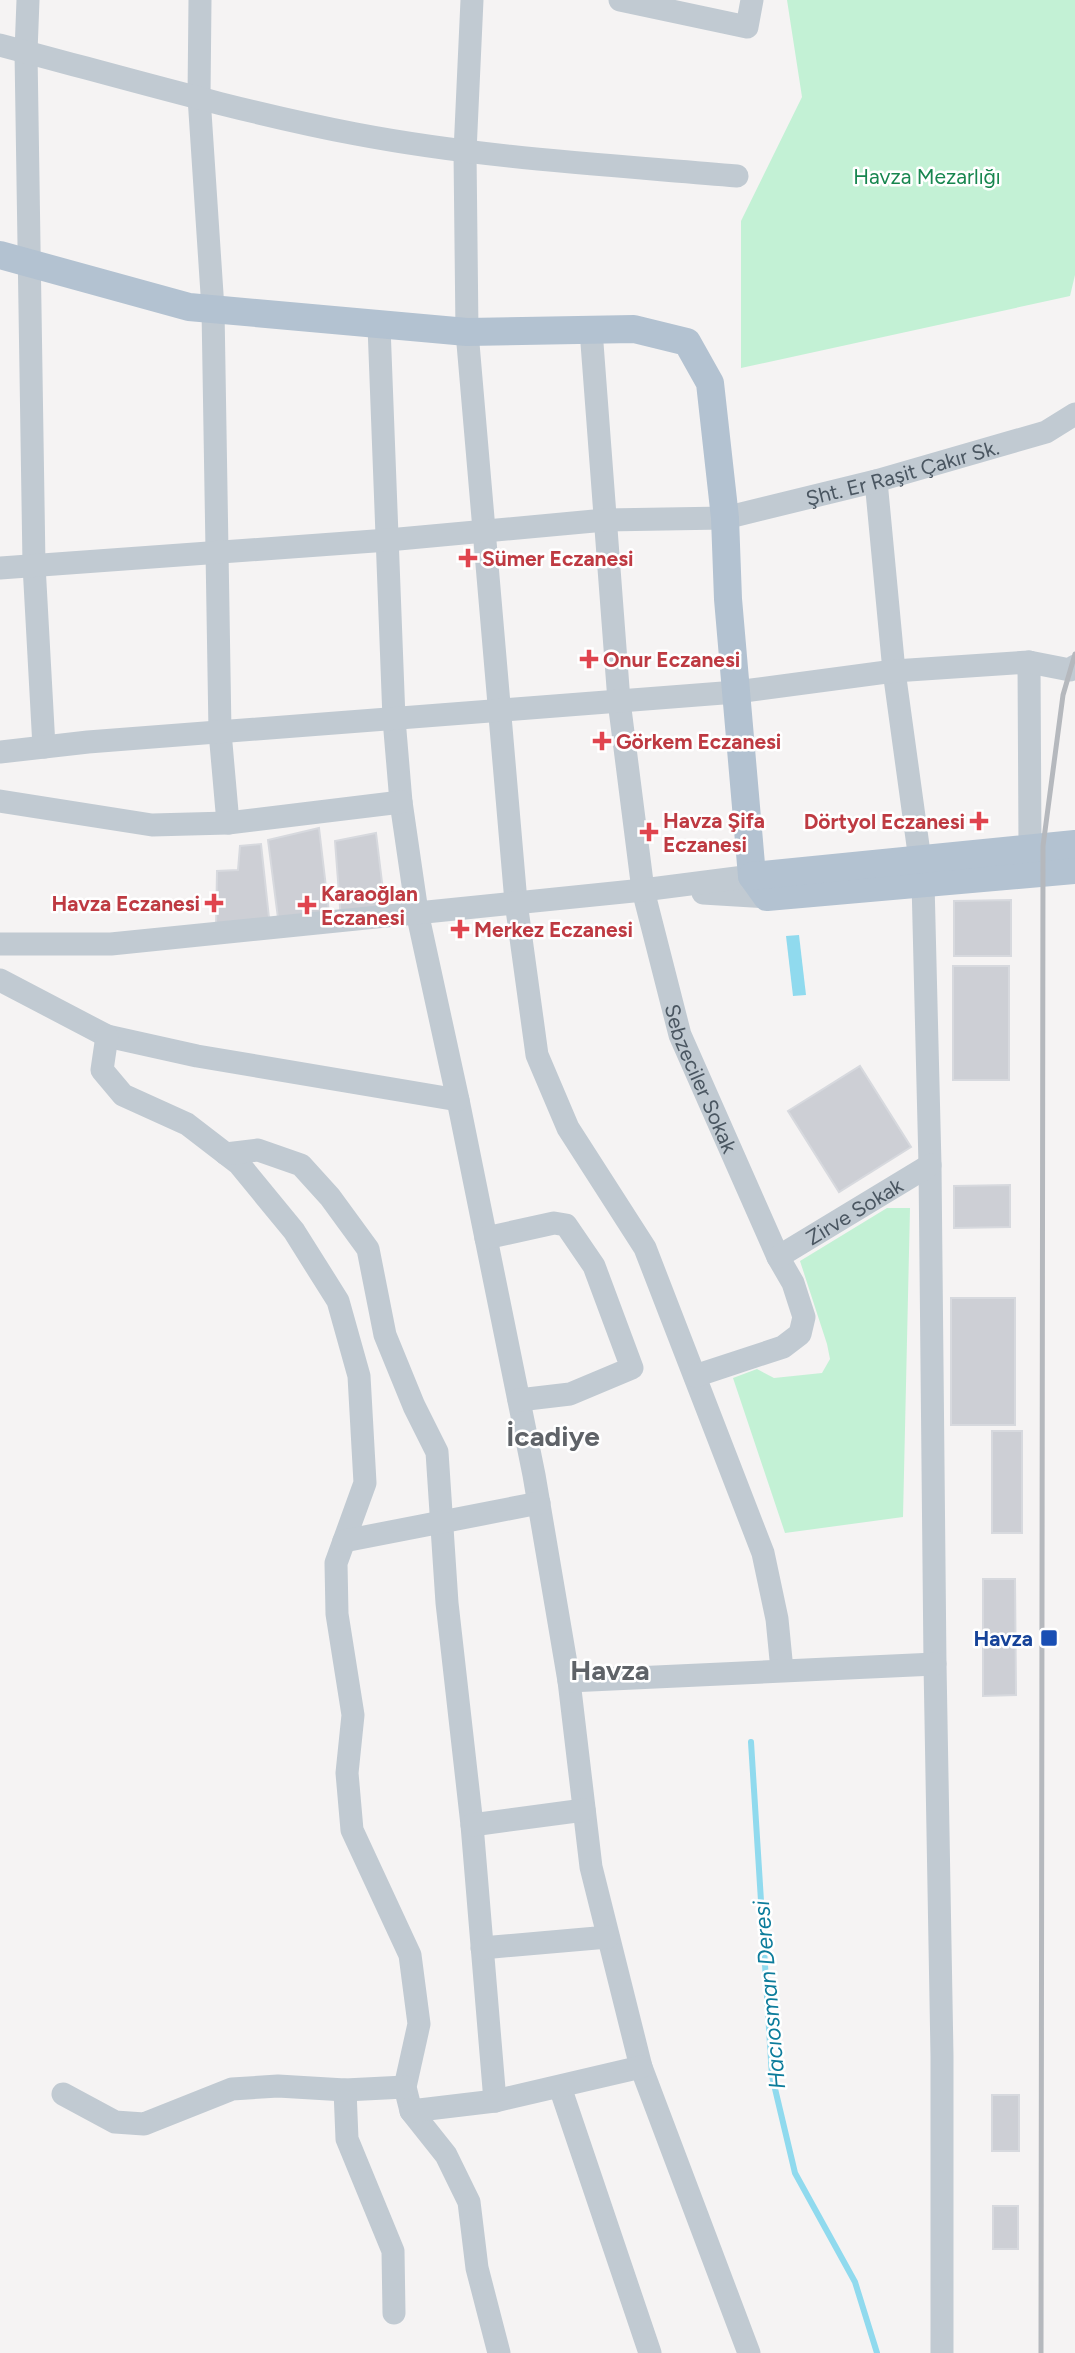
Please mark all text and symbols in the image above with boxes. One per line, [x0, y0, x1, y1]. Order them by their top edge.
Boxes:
park label: Havza Mezarlığı [853, 164, 1001, 189]
street label: Şht. Er Raşit Çakır Sk. [803, 434, 1002, 510]
place label: Sümer Eczanesi [482, 546, 633, 571]
marker: Sümer Eczanesi [460, 550, 476, 566]
place label: Onur Eczanesi [603, 647, 740, 672]
marker: Onur Eczanesi [581, 651, 597, 667]
place label: Görkem Eczanesi [616, 729, 781, 754]
marker: Görkem Eczanesi [594, 733, 610, 749]
place label: Havza Şifa Eczanesi [663, 808, 765, 857]
place label: Dörtyol Eczanesi [804, 809, 965, 834]
marker: Dörtyol Eczanesi [971, 813, 987, 829]
marker: Havza Şifa Eczanesi [641, 824, 657, 840]
place label: Karaoğlan Eczanesi [321, 881, 418, 930]
place label: Havza Eczanesi [52, 891, 200, 916]
marker: Havza Eczanesi [206, 895, 222, 911]
marker: Karaoğlan Eczanesi [299, 897, 315, 913]
place label: Merkez Eczanesi [474, 917, 633, 942]
marker: Merkez Eczanesi [452, 921, 468, 937]
street label: Sebzeciler Sokak [660, 1001, 743, 1157]
street label: Zirve Sokak [801, 1172, 908, 1250]
district label: İcadiye [506, 1419, 600, 1453]
place label: Havza [973, 1626, 1033, 1651]
marker: Havza [1039, 1628, 1059, 1648]
district label: Havza [570, 1653, 650, 1687]
water label: Hacıosman Deresi [747, 1899, 791, 2091]

